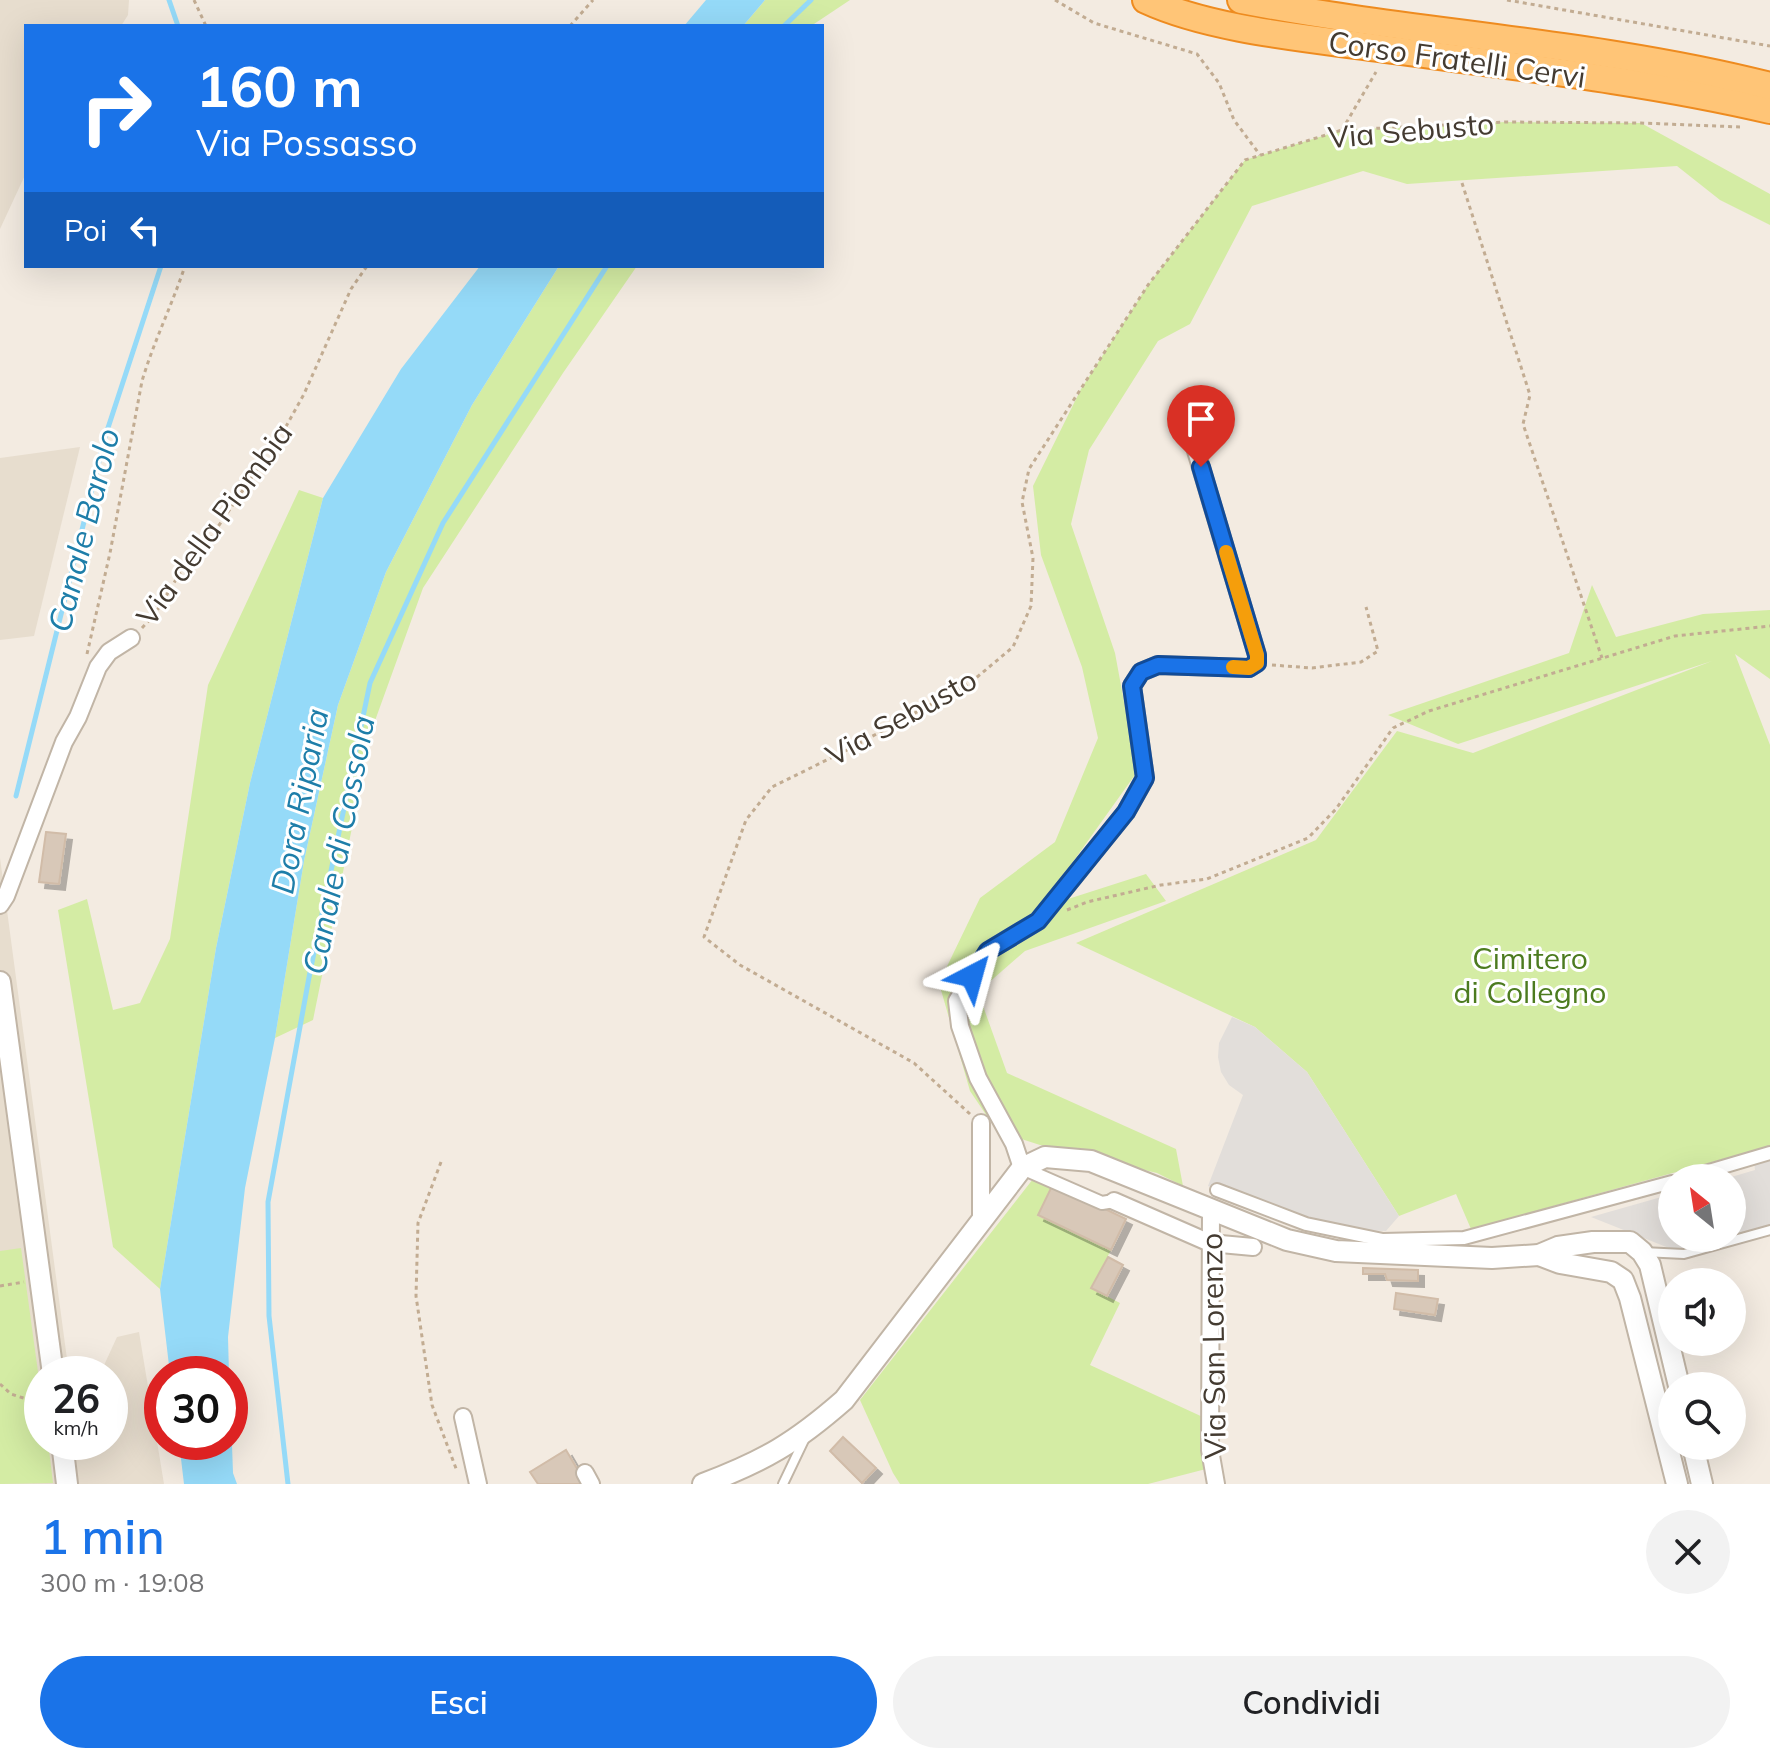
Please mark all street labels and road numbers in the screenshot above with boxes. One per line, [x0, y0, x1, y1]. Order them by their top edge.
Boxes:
street label: Corso Fratelli Cervi [1326, 22, 1588, 96]
street label: Via Sebusto [1326, 104, 1496, 156]
street label: Via della Piombia [128, 415, 300, 633]
street label: Via Sebusto [819, 660, 983, 774]
street label: Via San Lorenzo [1192, 1233, 1234, 1459]

